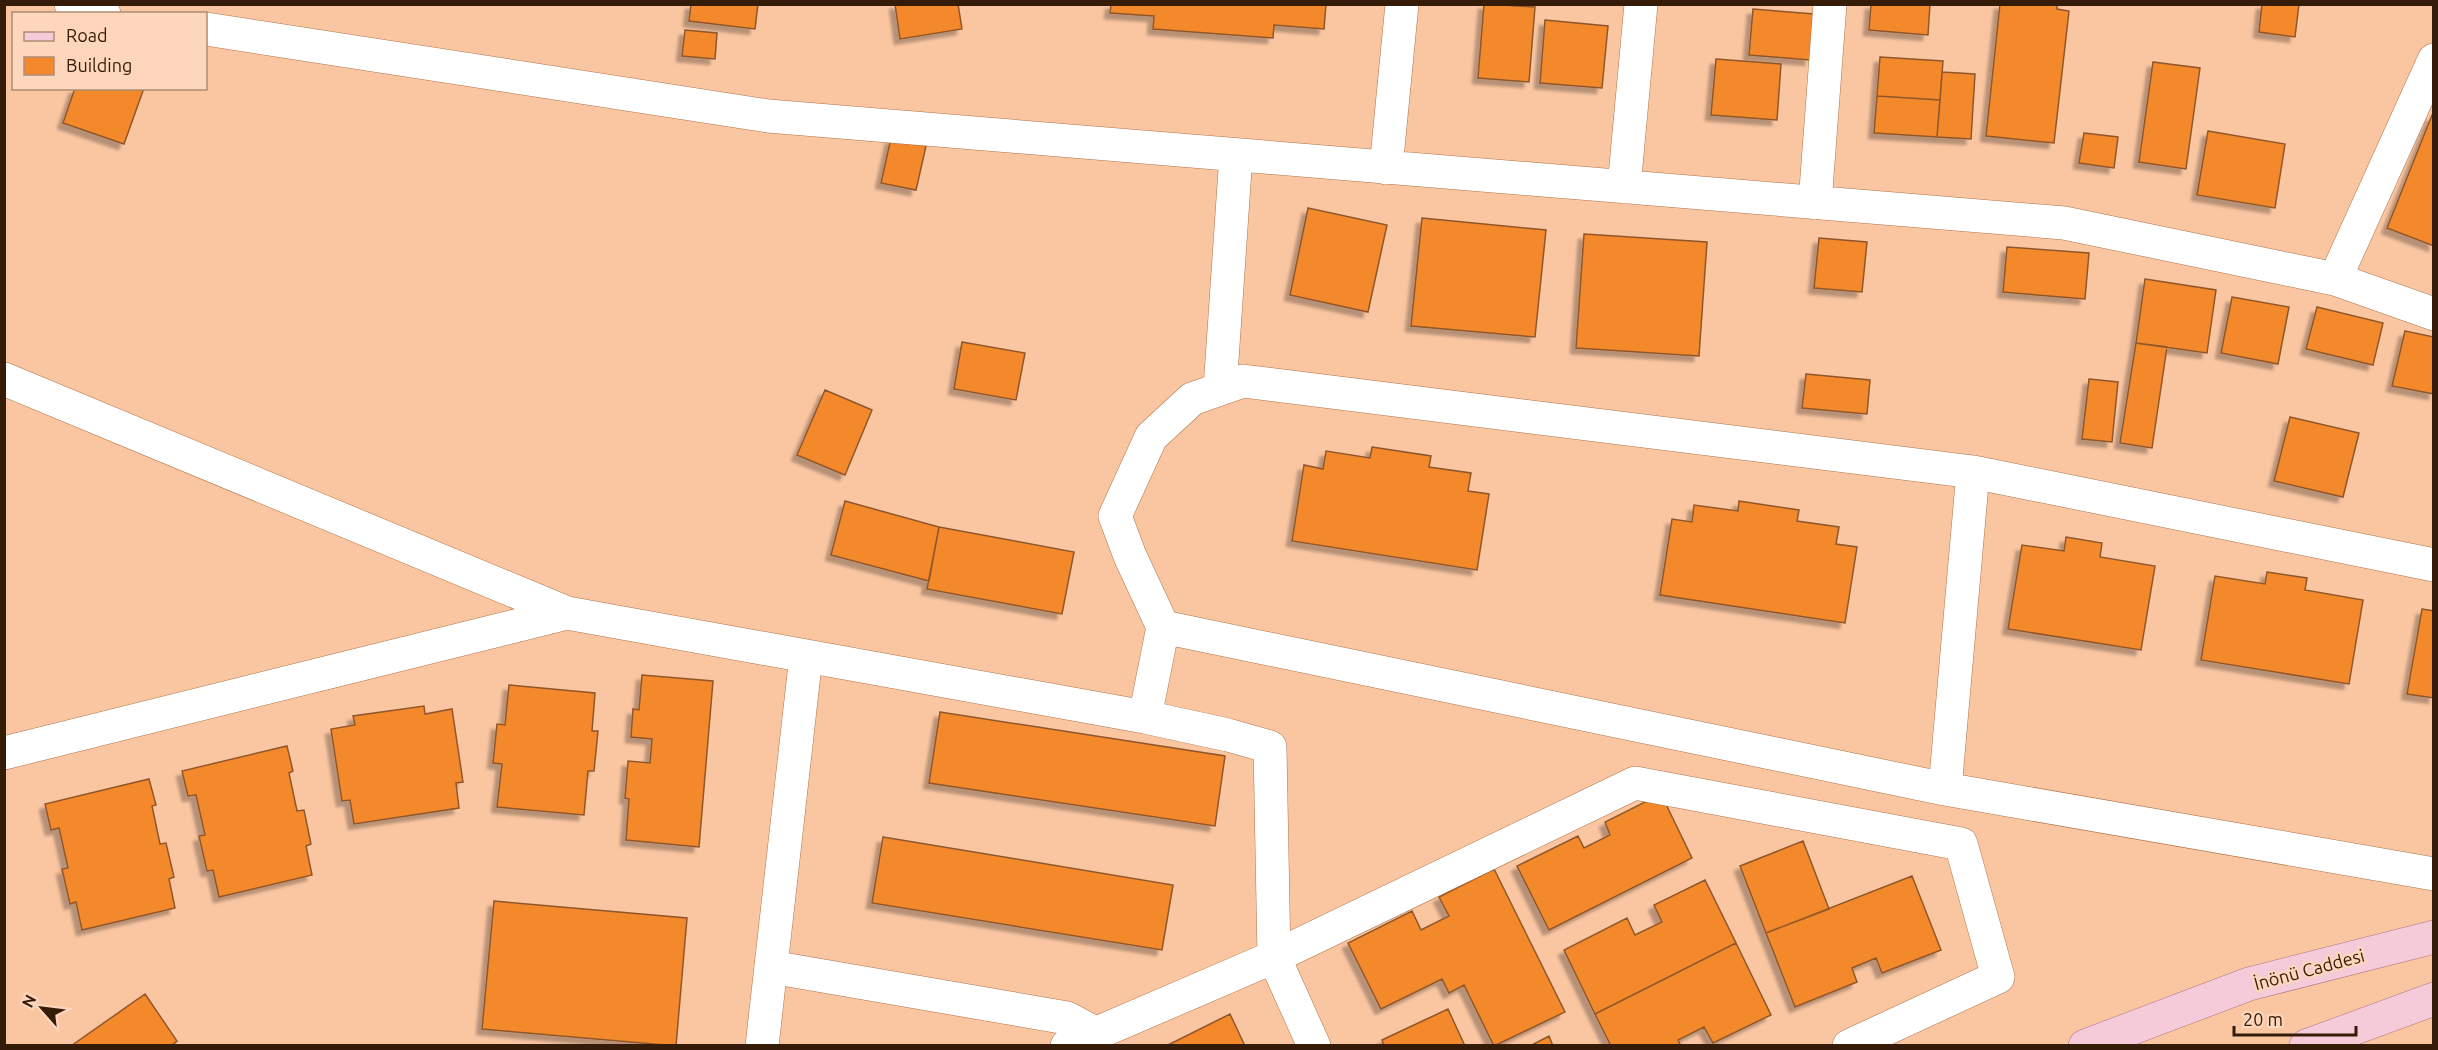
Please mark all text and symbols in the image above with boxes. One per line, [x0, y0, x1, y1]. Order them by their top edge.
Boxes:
legend [12, 12, 207, 90]
text: Road [66, 25, 108, 45]
text: Building [66, 55, 132, 75]
street label: İnönü Caddesi [2252, 945, 2366, 993]
north arrow [12, 978, 72, 1038]
text: N [18, 991, 40, 1010]
scale bar [2234, 999, 2356, 1037]
text: 20 m [2243, 1009, 2283, 1029]

